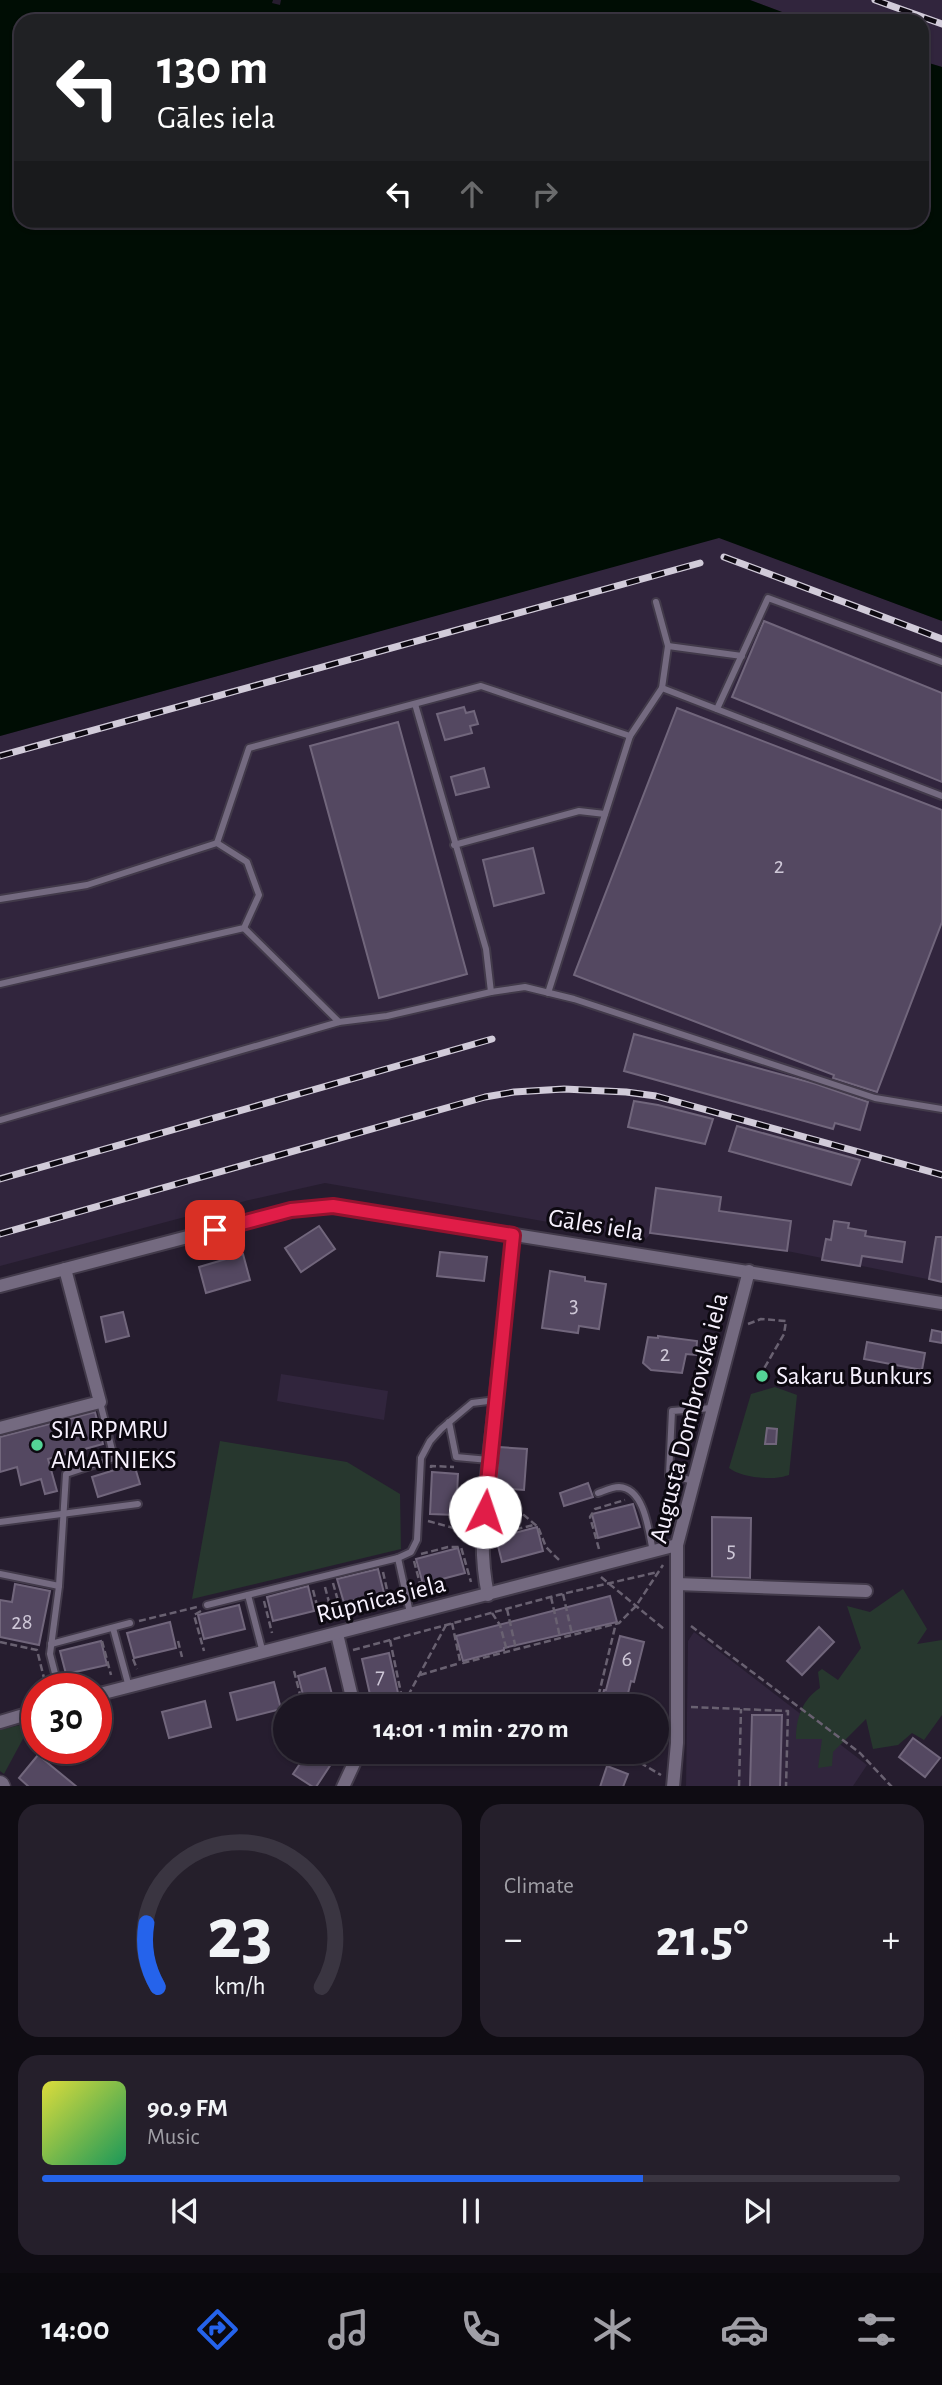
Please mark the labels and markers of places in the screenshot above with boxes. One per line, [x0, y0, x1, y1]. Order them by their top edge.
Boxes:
pin [185, 1200, 245, 1260]
place label: Sakaru Bunkurs [776, 1363, 932, 1389]
marker: Sakaru Bunkurs [754, 1368, 770, 1384]
place label: SIA RPMRU AMATNIEKS [51, 1417, 177, 1473]
marker: SIA RPMRU AMATNIEKS [29, 1437, 45, 1453]

